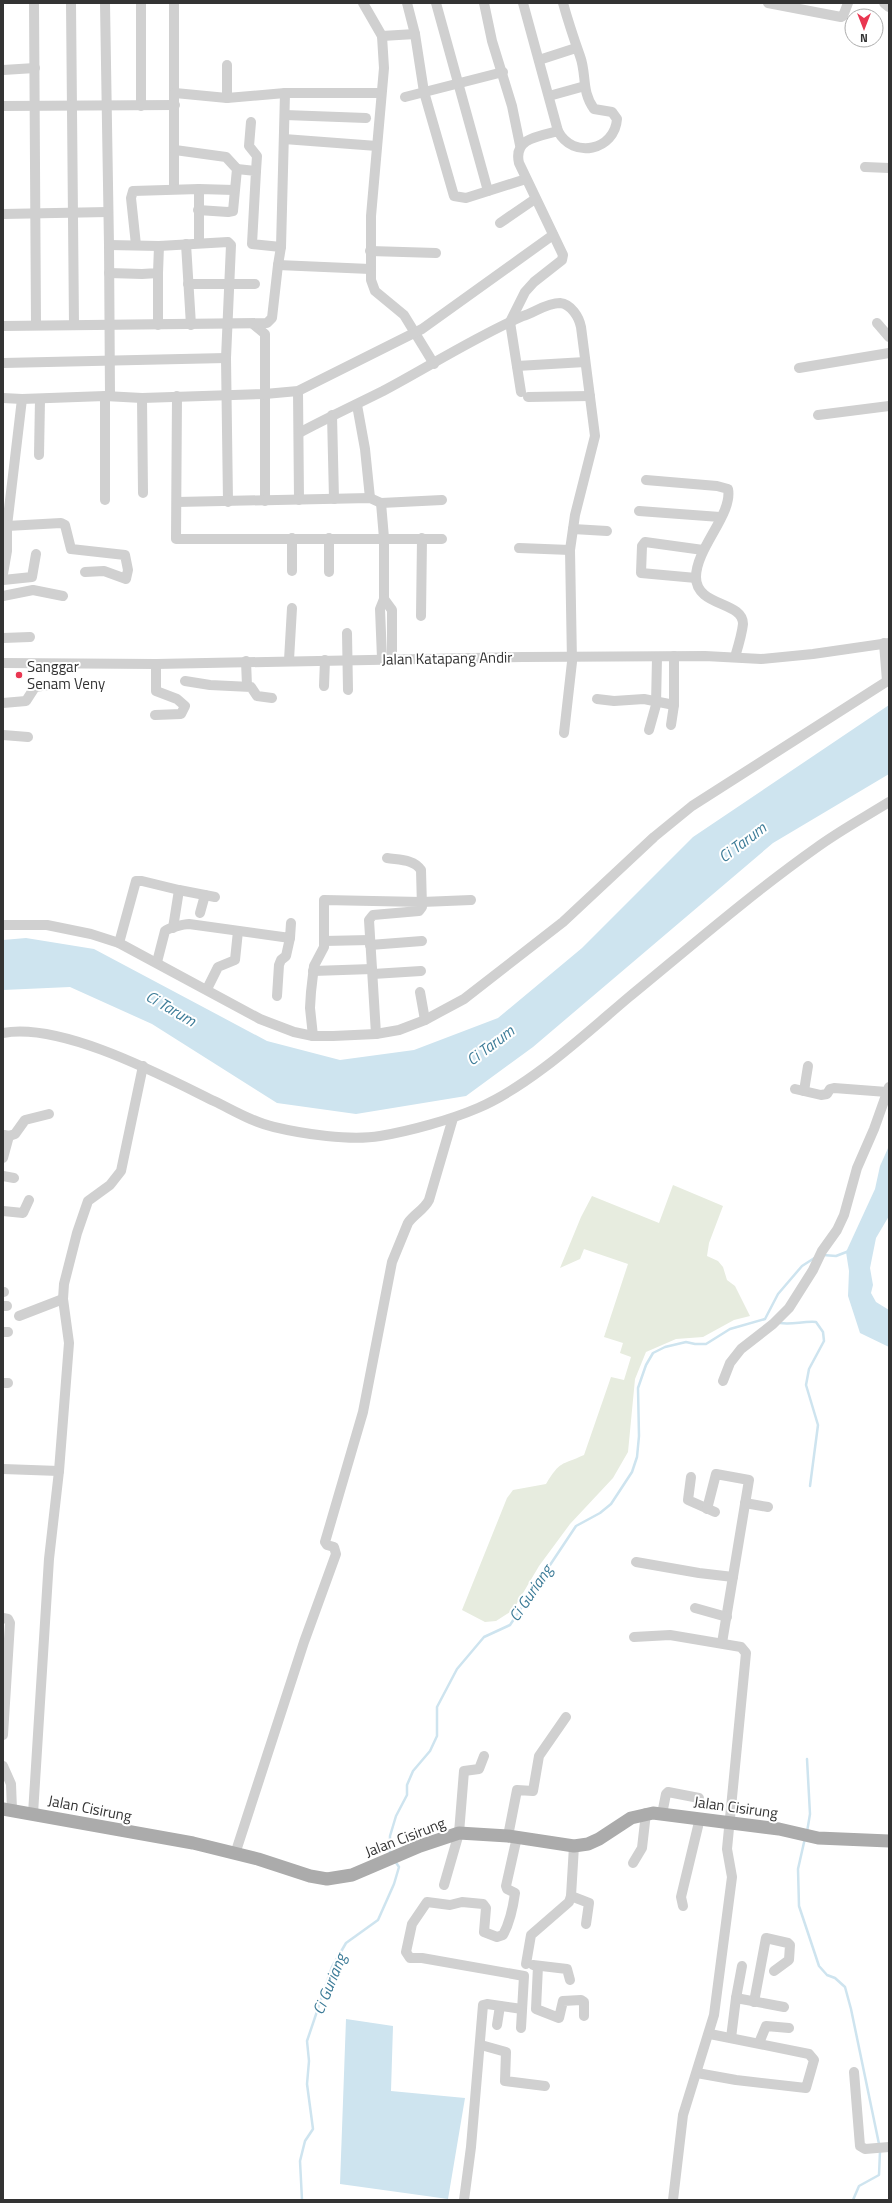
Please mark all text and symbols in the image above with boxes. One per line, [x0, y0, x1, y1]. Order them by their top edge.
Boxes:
north arrow [844, 8, 884, 48]
text: N [860, 30, 868, 46]
street label: Jalan Katapang Andir [381, 645, 513, 671]
place label: Sanggar Senam Veny [27, 655, 105, 695]
marker: Sanggar Senam Veny [14, 670, 24, 680]
water label: Ci Tarum [713, 816, 771, 868]
water label: Ci Tarum [141, 984, 201, 1032]
water label: Ci Tarum [461, 1019, 519, 1071]
water label: Ci Guriang [502, 1558, 559, 1626]
street label: Jalan Cisirung [46, 1789, 134, 1827]
street label: Jalan Cisirung [692, 1790, 780, 1824]
street label: Jalan Cisirung [361, 1811, 449, 1863]
water label: Ci Guriang [306, 1948, 353, 2018]

